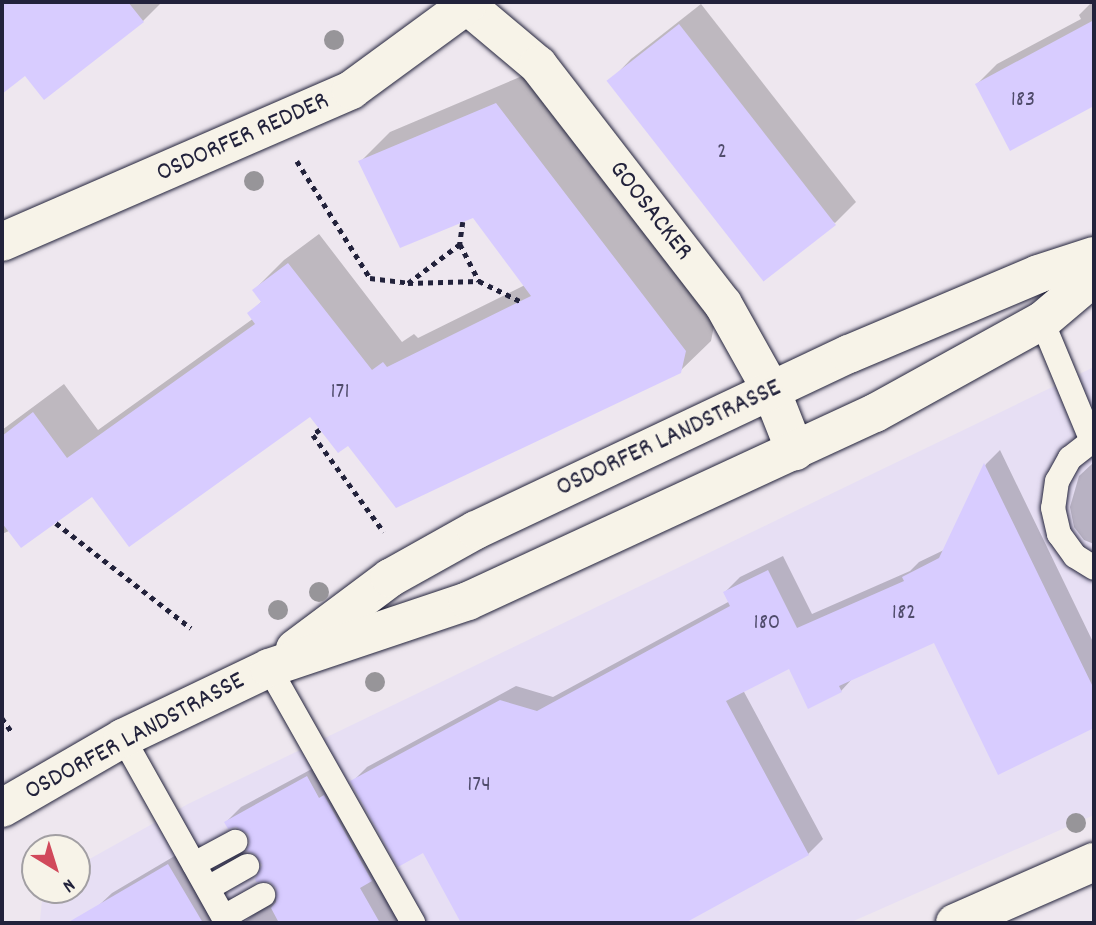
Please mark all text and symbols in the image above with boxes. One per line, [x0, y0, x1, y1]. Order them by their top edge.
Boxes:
street label: OSDORFER REDDER [152, 86, 334, 190]
house number: 183 [1011, 87, 1035, 115]
house number: 2 [717, 139, 727, 167]
street label: GOOSACKER [601, 155, 699, 267]
street label: OSDORFER LANDSTRASSE [552, 373, 786, 505]
house number: 171 [331, 379, 349, 407]
house number: 182 [892, 600, 916, 628]
house number: 180 [754, 610, 780, 638]
street label: OSDORFER LANDSTRASSE [20, 666, 250, 808]
house number: 174 [467, 772, 491, 800]
north arrow [21, 834, 91, 904]
text: N [56, 871, 80, 898]

